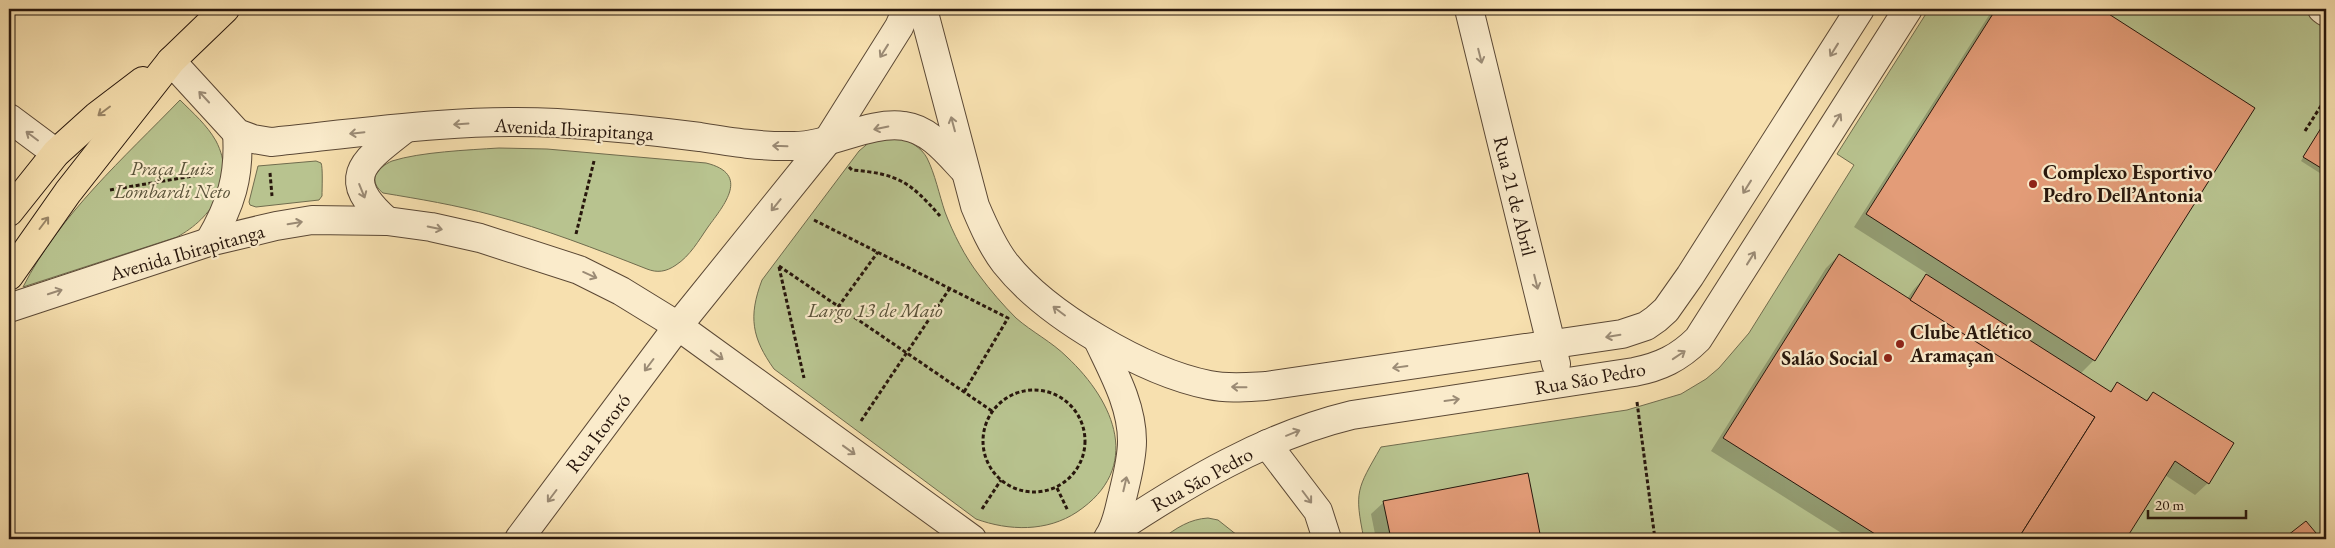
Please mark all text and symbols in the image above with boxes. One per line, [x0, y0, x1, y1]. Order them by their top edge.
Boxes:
one-way arrow [1828, 43, 1839, 57]
one-way arrow [878, 44, 888, 58]
one-way arrow [1476, 48, 1485, 64]
one-way arrow [198, 91, 210, 104]
one-way arrow [98, 106, 111, 117]
street label: Avenida Ibirapitanga [493, 112, 654, 146]
one-way arrow [1833, 114, 1843, 128]
one-way arrow [948, 117, 957, 133]
one-way arrow [454, 120, 470, 129]
one-way arrow [873, 123, 889, 133]
one-way arrow [350, 128, 366, 138]
one-way arrow [26, 130, 39, 141]
street label: Rua 21 de Abril [1488, 133, 1542, 259]
one-way arrow [772, 141, 788, 151]
park label: Praça Luiz Lombardi Neto [113, 155, 231, 204]
place label: Complexo Esportivo Pedro Dell’Antonia [2043, 159, 2213, 208]
marker: Complexo Esportivo Pedro Dell’Antonia [2027, 178, 2039, 190]
one-way arrow [1741, 180, 1751, 194]
one-way arrow [358, 183, 368, 198]
one-way arrow [770, 199, 781, 212]
one-way arrow [39, 217, 50, 230]
street label: Avenida Ibirapitanga [106, 218, 267, 287]
one-way arrow [286, 218, 302, 228]
one-way arrow [427, 224, 443, 233]
one-way arrow [1746, 251, 1756, 265]
one-way arrow [582, 271, 597, 281]
one-way arrow [1532, 273, 1541, 289]
one-way arrow [47, 287, 63, 297]
park label: Largo 13 de Maio [806, 297, 943, 323]
one-way arrow [1052, 306, 1066, 316]
place label: Clube Atlético Aramaçan [1909, 319, 2032, 368]
one-way arrow [1605, 331, 1621, 341]
marker: Clube Atlético Aramaçan [1894, 338, 1906, 350]
place label: Salão Social [1781, 345, 1878, 371]
one-way arrow [710, 350, 724, 360]
one-way arrow [1671, 350, 1685, 360]
marker: Salão Social [1882, 352, 1894, 364]
street label: Rua São Pedro [1532, 355, 1648, 401]
one-way arrow [644, 358, 654, 372]
one-way arrow [1393, 363, 1409, 373]
one-way arrow [1231, 382, 1248, 392]
street label: Rua Itororó [560, 388, 636, 478]
one-way arrow [1443, 394, 1459, 404]
one-way arrow [1285, 428, 1300, 437]
street label: Rua São Pedro [1147, 440, 1257, 518]
one-way arrow [842, 445, 856, 455]
one-way arrow [1121, 477, 1130, 493]
scale bar [2148, 488, 2245, 520]
one-way arrow [546, 489, 557, 502]
one-way arrow [1302, 490, 1312, 504]
text: 20 m [2155, 495, 2184, 514]

